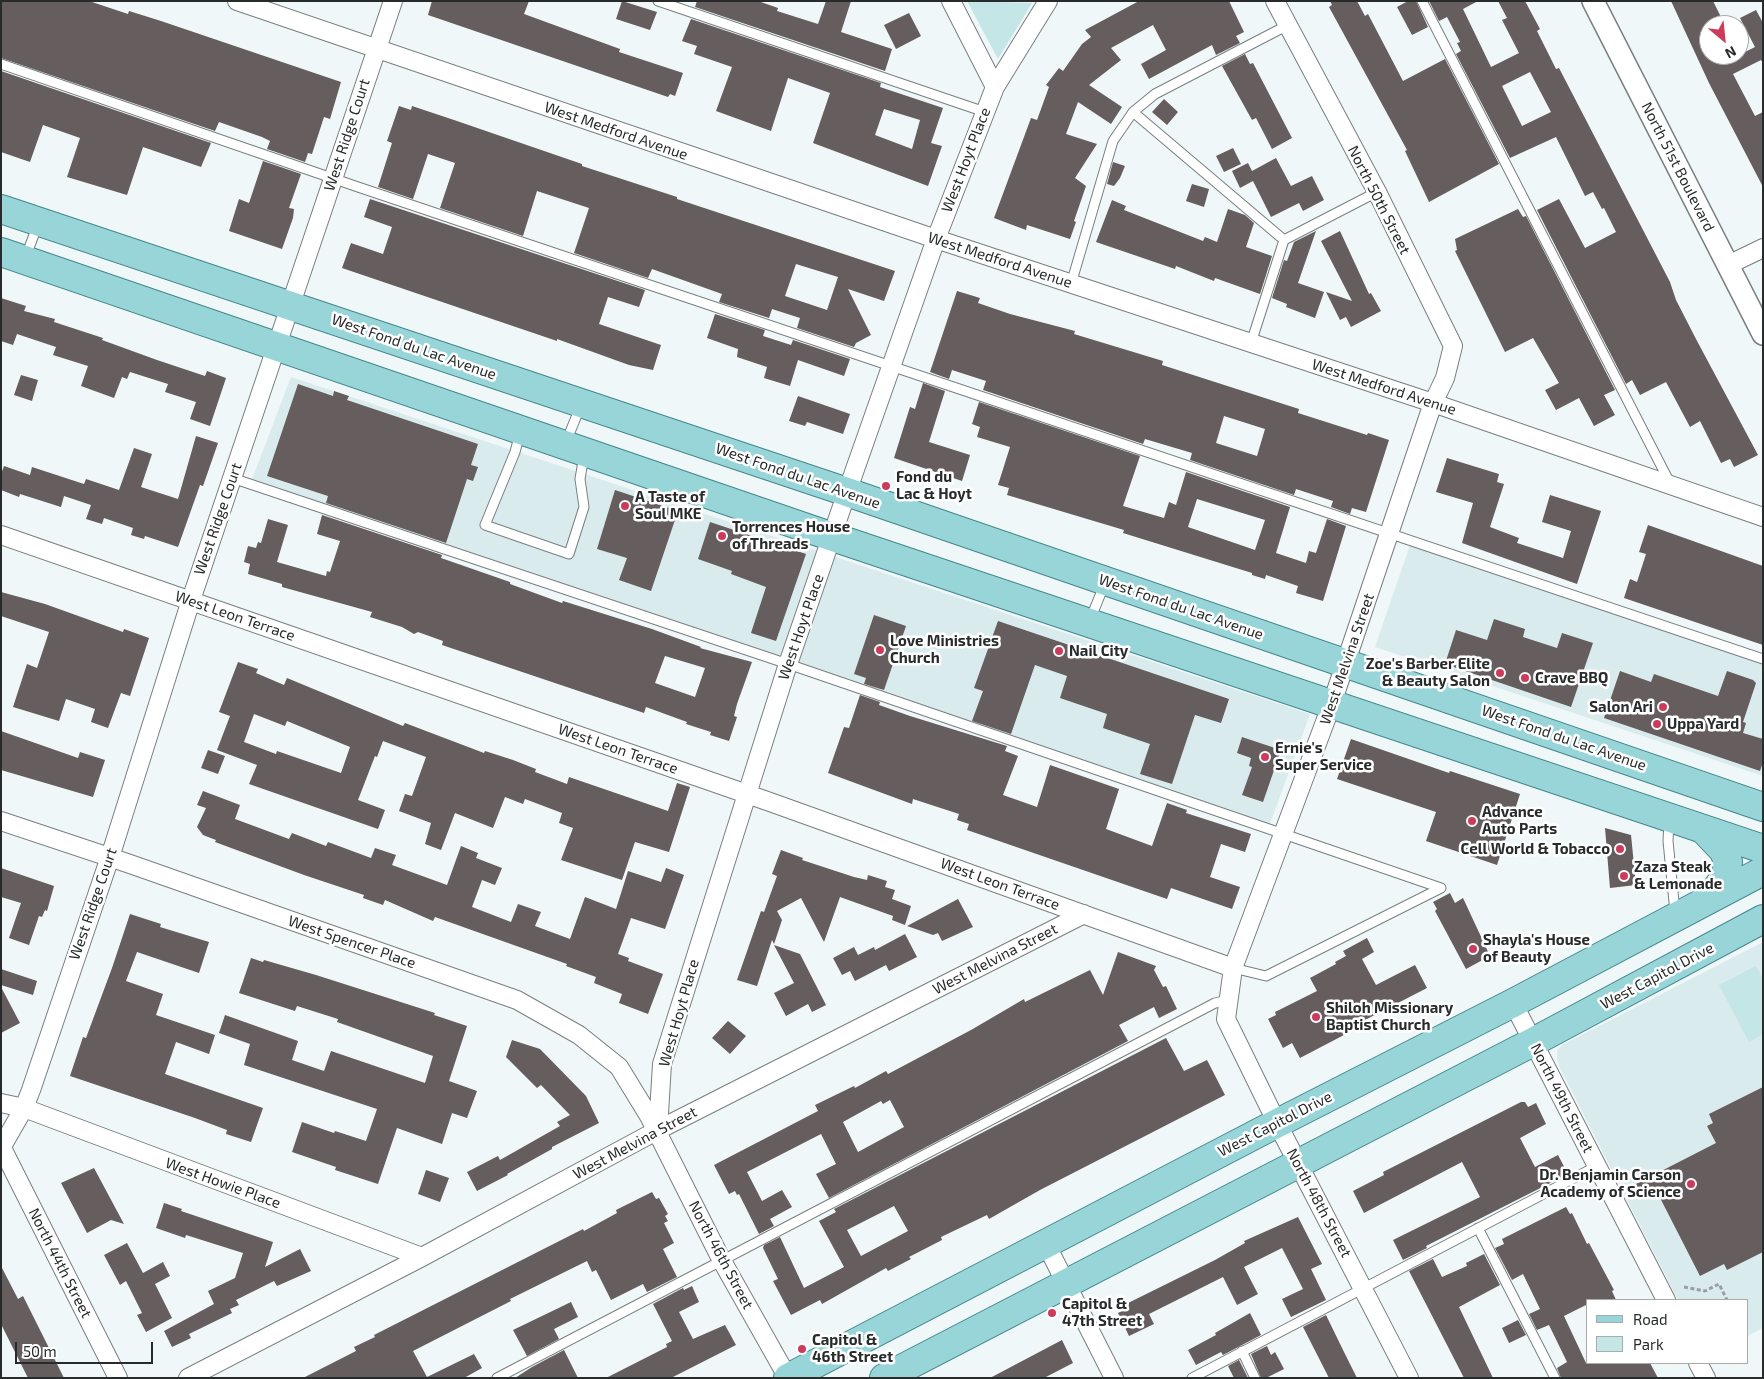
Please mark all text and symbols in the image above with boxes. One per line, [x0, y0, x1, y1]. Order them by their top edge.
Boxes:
north arrow [1699, 15, 1749, 65]
text: N [1722, 43, 1739, 63]
street label: West Ridge Court [320, 76, 374, 194]
street label: West Medford Avenue [542, 98, 690, 164]
street label: North 51st Boulevard [1638, 99, 1718, 235]
street label: West Hoyt Place [938, 105, 994, 215]
street label: North 50th Street [1344, 143, 1414, 257]
street label: West Medford Avenue [926, 228, 1074, 292]
street label: West Fond du Lac Avenue [329, 310, 499, 384]
street label: West Medford Avenue [1310, 355, 1458, 419]
street label: West Fond du Lac Avenue [713, 439, 883, 513]
street label: West Ridge Court [190, 461, 246, 577]
place label: Fond du Lac & Hoyt [896, 468, 972, 503]
marker: Fond du Lac & Hoyt [880, 480, 892, 492]
place label: A Taste of Soul MKE [635, 488, 705, 523]
marker: A Taste of Soul MKE [619, 500, 631, 512]
place label: Torrences House of Threads [732, 518, 850, 553]
marker: Torrences House of Threads [716, 530, 728, 542]
street label: West Fond du Lac Avenue [1096, 570, 1266, 644]
street label: West Hoyt Place [774, 572, 828, 682]
street label: West Leon Terrace [173, 587, 297, 645]
street label: West Melvina Street [1316, 591, 1378, 727]
place label: Love Ministries Church [890, 632, 999, 667]
place label: Nail City [1069, 642, 1128, 660]
marker: Love Ministries Church [874, 644, 886, 656]
marker: Nail City [1053, 645, 1065, 657]
place label: Zoe's Barber Elite & Beauty Salon [1366, 655, 1490, 690]
marker: Zoe's Barber Elite & Beauty Salon [1494, 667, 1506, 679]
place label: Crave BBQ [1535, 669, 1608, 687]
marker: Crave BBQ [1519, 672, 1531, 684]
place label: Salon Ari [1589, 698, 1653, 716]
street label: West Fond du Lac Avenue [1479, 701, 1649, 775]
marker: Salon Ari [1657, 701, 1669, 713]
place label: Uppa Yard [1667, 715, 1739, 733]
marker: Uppa Yard [1651, 718, 1663, 730]
street label: West Leon Terrace [556, 720, 680, 778]
place label: Ernie's Super Service [1275, 739, 1372, 774]
marker: Ernie's Super Service [1259, 751, 1271, 763]
place label: Advance Auto Parts [1482, 803, 1557, 838]
marker: Advance Auto Parts [1466, 815, 1478, 827]
place label: Cell World & Tobacco [1460, 840, 1610, 858]
marker: Cell World & Tobacco [1614, 843, 1626, 855]
street label: West Ridge Court [65, 846, 121, 962]
street label: West Leon Terrace [938, 854, 1062, 914]
place label: Zaza Steak & Lemonade [1634, 858, 1722, 893]
marker: Zaza Steak & Lemonade [1618, 870, 1630, 882]
street label: West Spencer Place [286, 912, 418, 972]
street label: West Melvina Street [930, 920, 1060, 998]
place label: Shayla's House of Beauty [1483, 931, 1590, 966]
street label: West Capitol Drive [1597, 939, 1717, 1013]
marker: Shayla's House of Beauty [1467, 943, 1479, 955]
street label: West Hoyt Place [655, 957, 703, 1069]
place label: Shiloh Missionary Baptist Church [1326, 999, 1453, 1034]
marker: Shiloh Missionary Baptist Church [1310, 1011, 1322, 1023]
street label: North 49th Street [1527, 1040, 1597, 1156]
street label: West Capitol Drive [1215, 1087, 1335, 1161]
street label: West Melvina Street [570, 1103, 700, 1183]
street label: North 48th Street [1283, 1145, 1355, 1261]
street label: West Howie Place [163, 1154, 283, 1212]
place label: Dr. Benjamin Carson Academy of Science [1539, 1166, 1681, 1201]
marker: Dr. Benjamin Carson Academy of Science [1685, 1178, 1697, 1190]
street label: North 46th Street [685, 1198, 757, 1312]
street label: North 44th Street [25, 1205, 95, 1321]
place label: Capitol & 47th Street [1062, 1295, 1142, 1330]
legend [1586, 1299, 1749, 1364]
marker: Capitol & 47th Street [1046, 1307, 1058, 1319]
text: Road [1633, 1310, 1668, 1328]
place label: Capitol & 46th Street [812, 1331, 893, 1366]
scale bar [18, 1332, 155, 1364]
text: Park [1633, 1335, 1664, 1353]
text: 50 m [23, 1342, 57, 1360]
marker: Capitol & 46th Street [796, 1343, 808, 1355]

